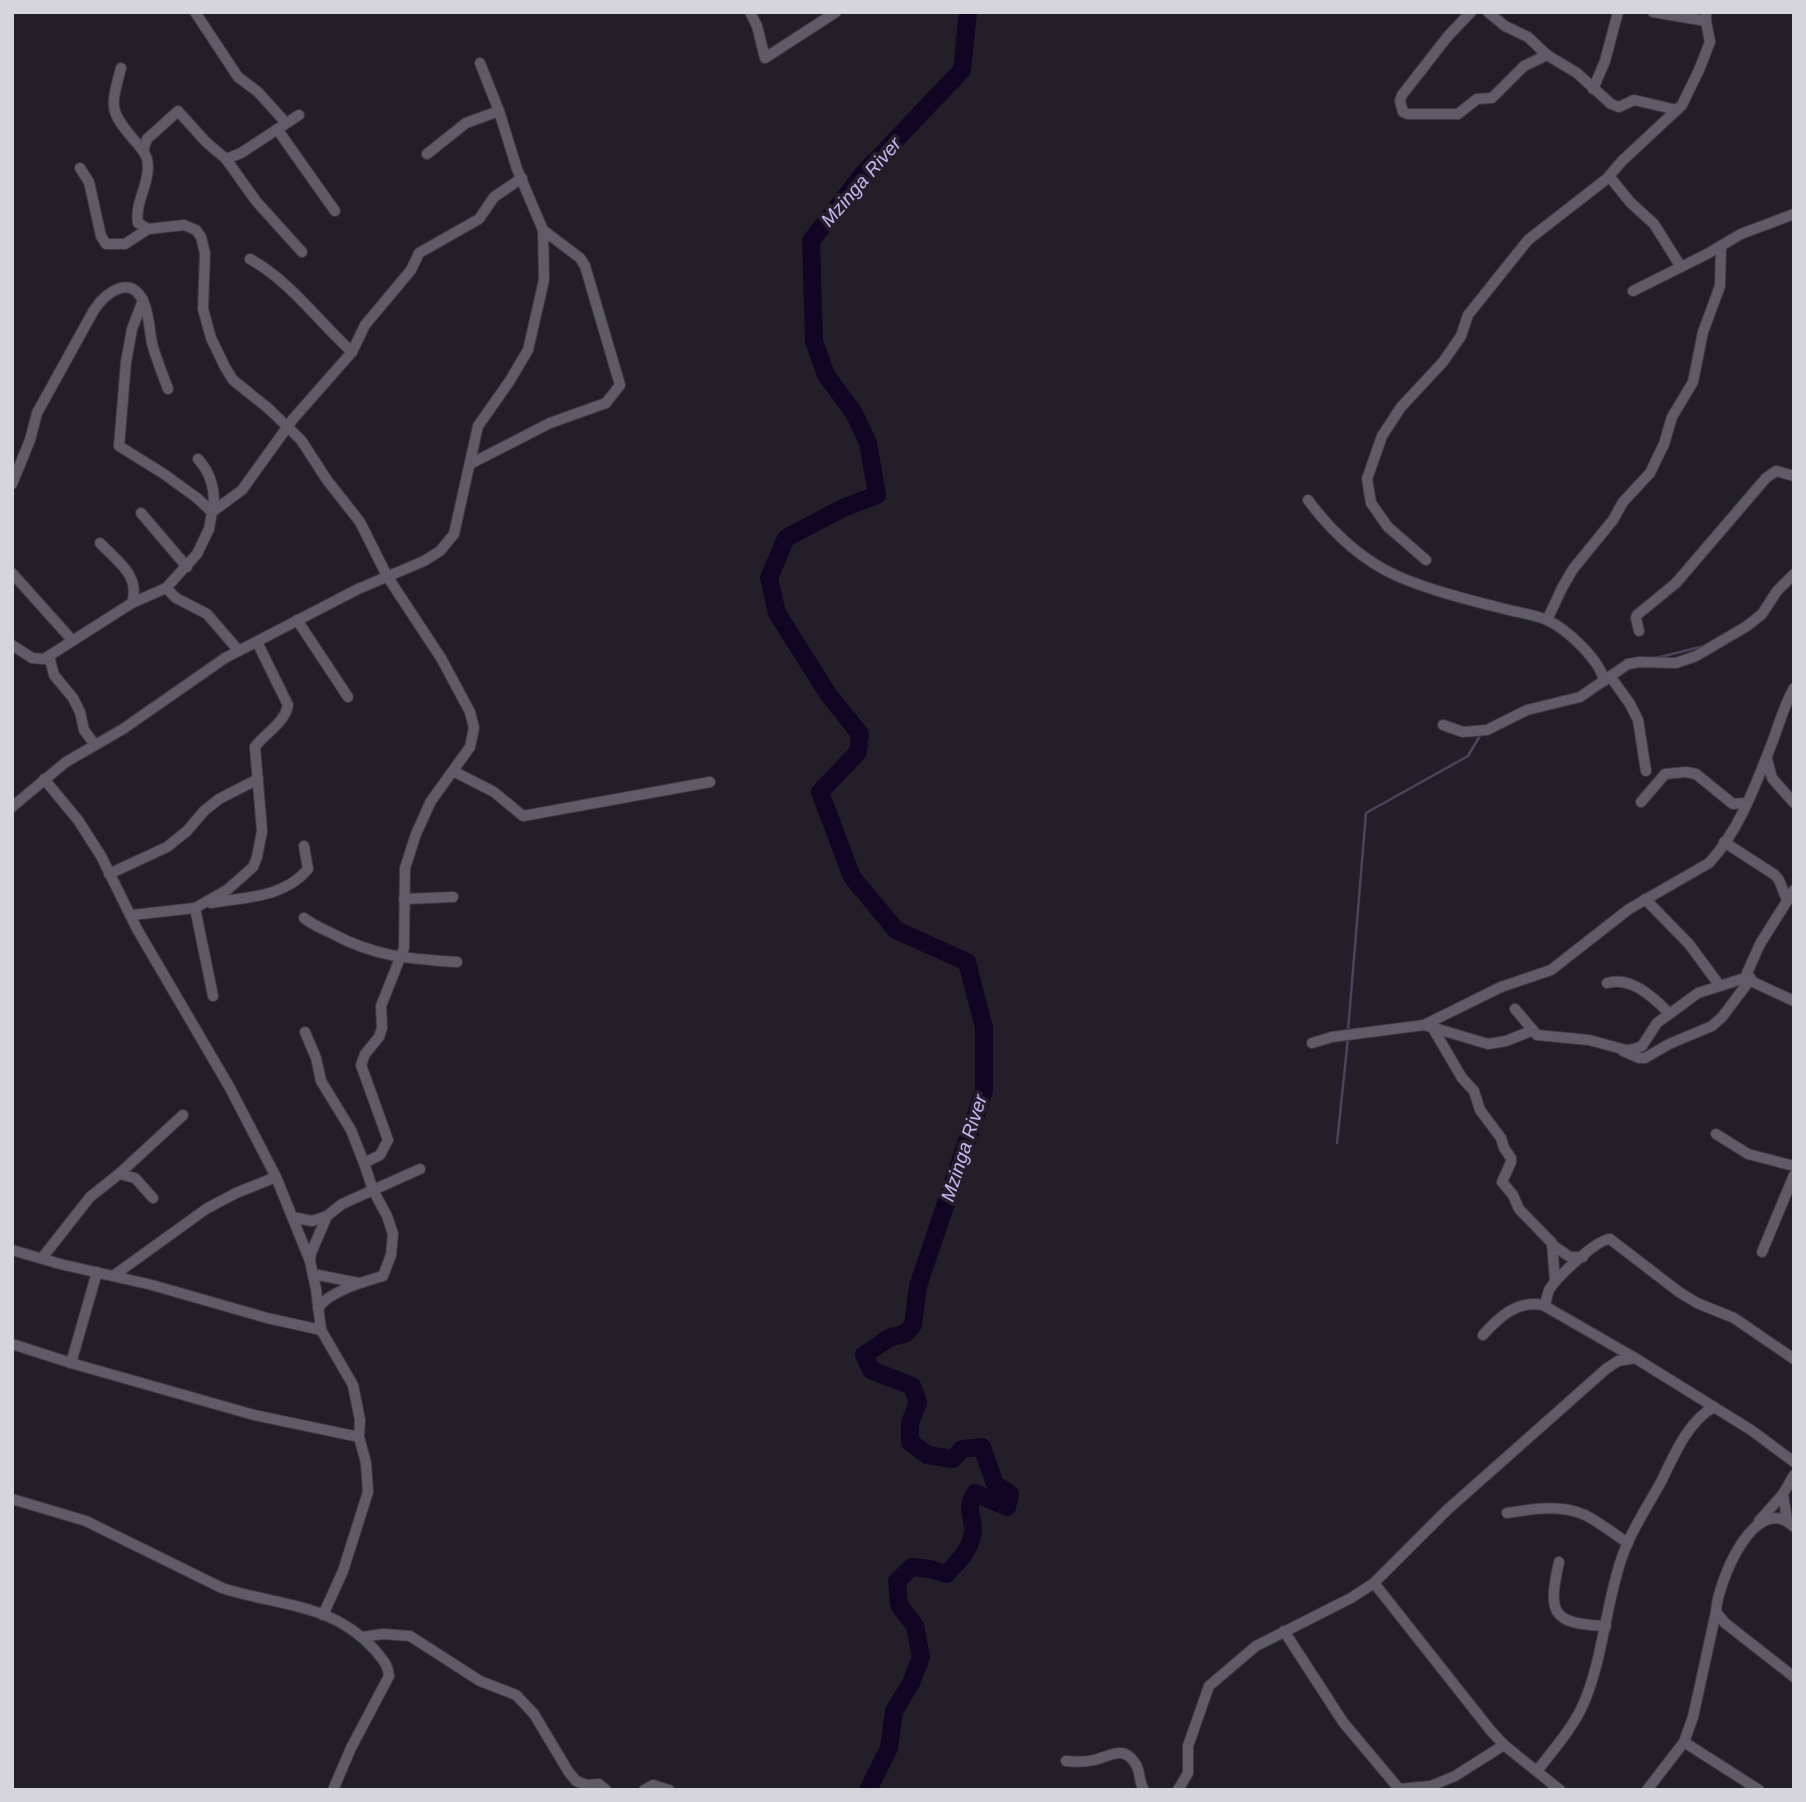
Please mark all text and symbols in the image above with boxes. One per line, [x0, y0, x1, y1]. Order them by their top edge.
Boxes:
water label: Mzinga River [817, 133, 906, 231]
water label: Mzinga River [937, 1091, 991, 1204]

